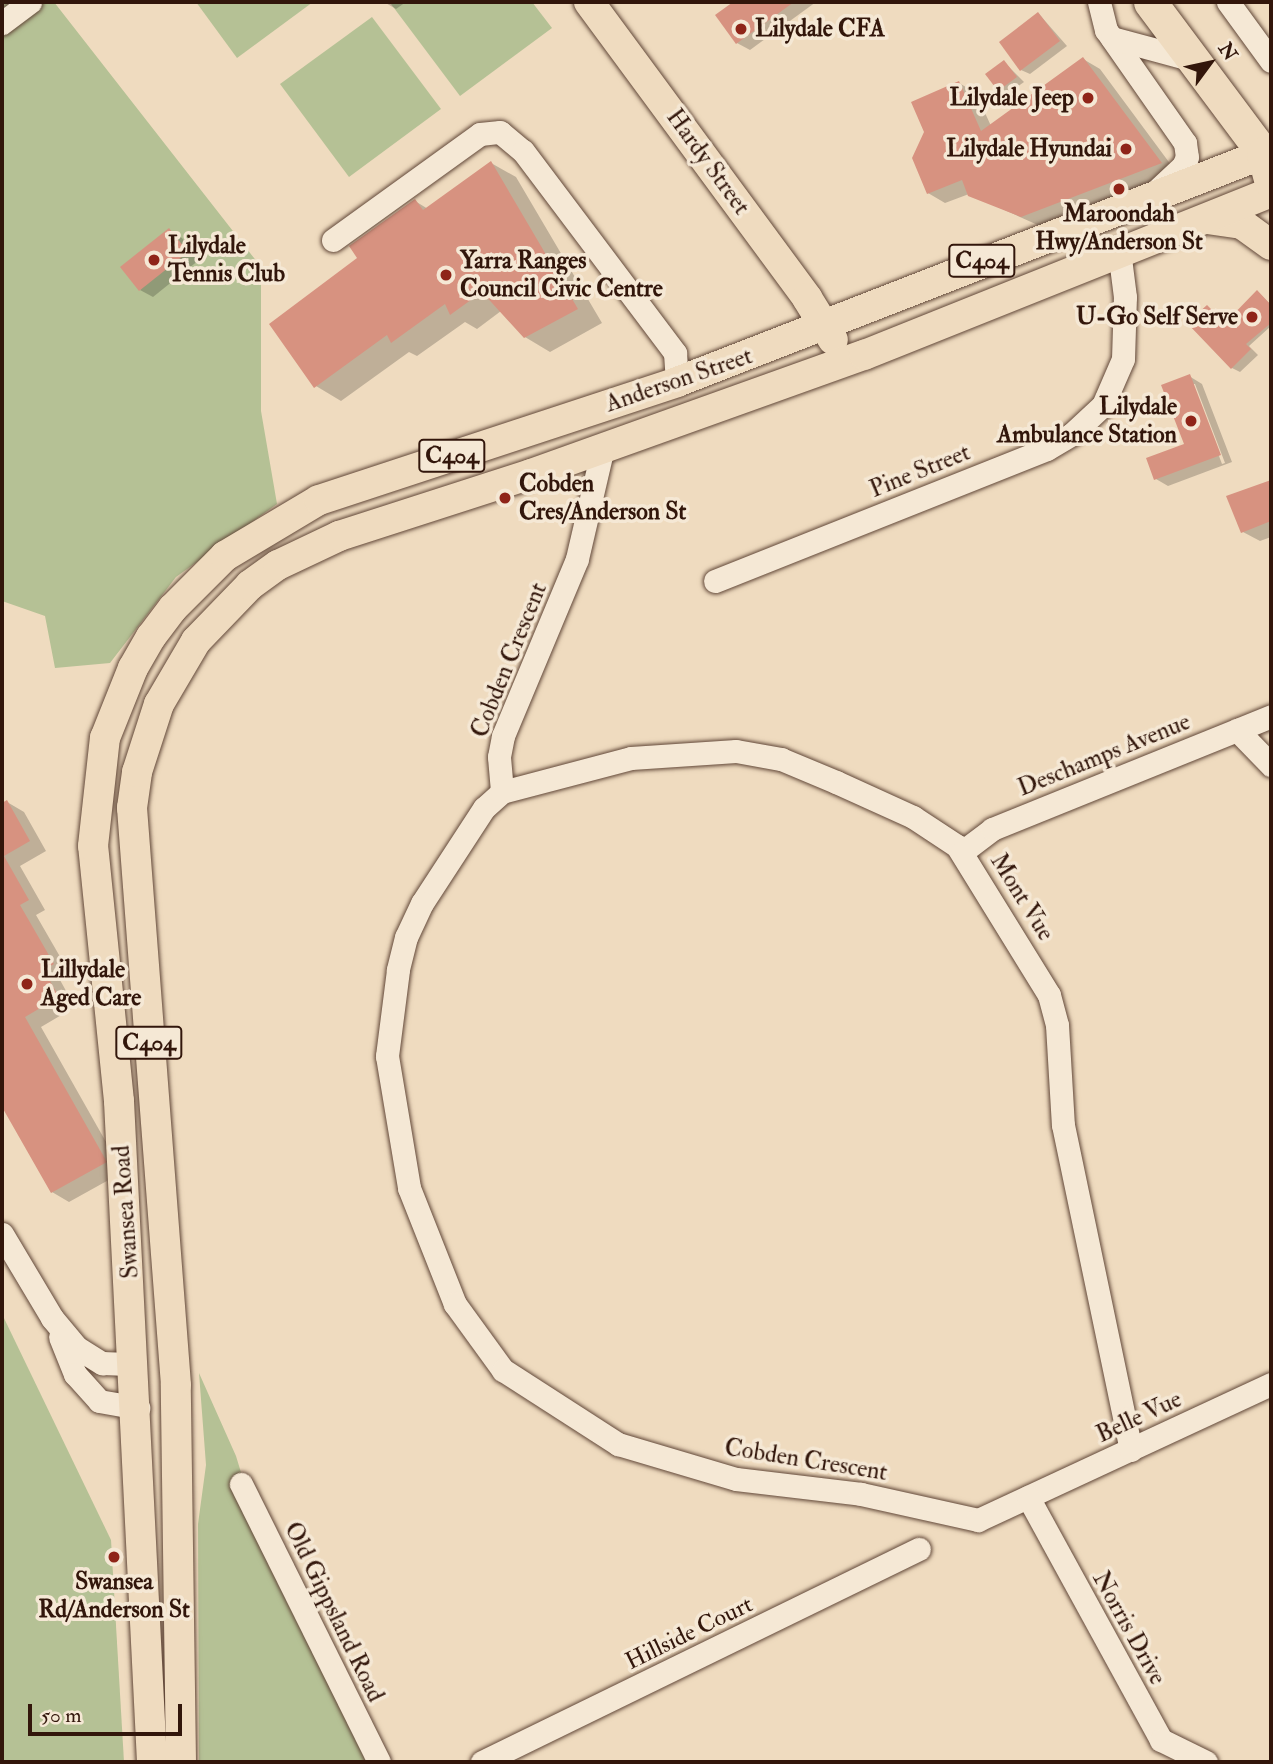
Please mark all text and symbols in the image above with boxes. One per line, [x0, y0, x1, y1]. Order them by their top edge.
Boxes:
place label: Lilydale CFA [755, 15, 885, 43]
marker: Lilydale CFA [733, 21, 749, 37]
north arrow [1175, 28, 1245, 98]
text: N [1213, 38, 1242, 65]
place label: Lilydale Jeep [950, 84, 1074, 112]
marker: Lilydale Jeep [1080, 90, 1096, 106]
street label: Hardy Street [660, 104, 756, 220]
place label: Lilydale Hyundai [946, 135, 1112, 163]
marker: Lilydale Hyundai [1118, 141, 1134, 157]
marker: Maroondah Hwy/Anderson St [1111, 181, 1127, 197]
place label: Maroondah Hwy/Anderson St [1035, 200, 1203, 256]
place label: Lilydale Tennis Club [168, 232, 285, 288]
road number: C404 [947, 242, 1017, 280]
place label: Yarra Ranges Council Civic Centre [460, 247, 663, 303]
marker: Lilydale Tennis Club [146, 252, 162, 268]
marker: Yarra Ranges Council Civic Centre [438, 267, 454, 283]
place label: U-Go Self Serve [1076, 303, 1238, 331]
marker: U-Go Self Serve [1244, 309, 1260, 325]
street label: Anderson Street [602, 341, 756, 419]
place label: Lilydale Ambulance Station [997, 393, 1177, 449]
marker: Lilydale Ambulance Station [1183, 413, 1199, 429]
road number: C404 [417, 436, 487, 476]
street label: Pine Street [866, 438, 974, 504]
place label: Cobden Cres/Anderson St [519, 470, 686, 526]
marker: Cobden Cres/Anderson St [497, 490, 513, 506]
street label: Cobden Crescent [465, 578, 553, 742]
street label: Deschamps Avenue [1014, 707, 1194, 803]
street label: Mont Vue [984, 848, 1060, 946]
place label: Lillydale Aged Care [41, 956, 141, 1012]
marker: Lillydale Aged Care [19, 976, 35, 992]
road number: C404 [114, 1024, 184, 1062]
street label: Swansea Road [107, 1144, 145, 1280]
street label: Belle Vue [1092, 1385, 1186, 1449]
street label: Cobden Crescent [723, 1433, 889, 1487]
street label: Old Gippsland Road [278, 1517, 390, 1707]
marker: Swansea Rd/Anderson St [106, 1549, 122, 1565]
street label: Norris Drive [1086, 1566, 1172, 1690]
place label: Swansea Rd/Anderson St [38, 1568, 190, 1624]
street label: Hillside Court [621, 1590, 757, 1676]
scale bar [32, 1690, 186, 1734]
text: 50 m [41, 1702, 82, 1729]

